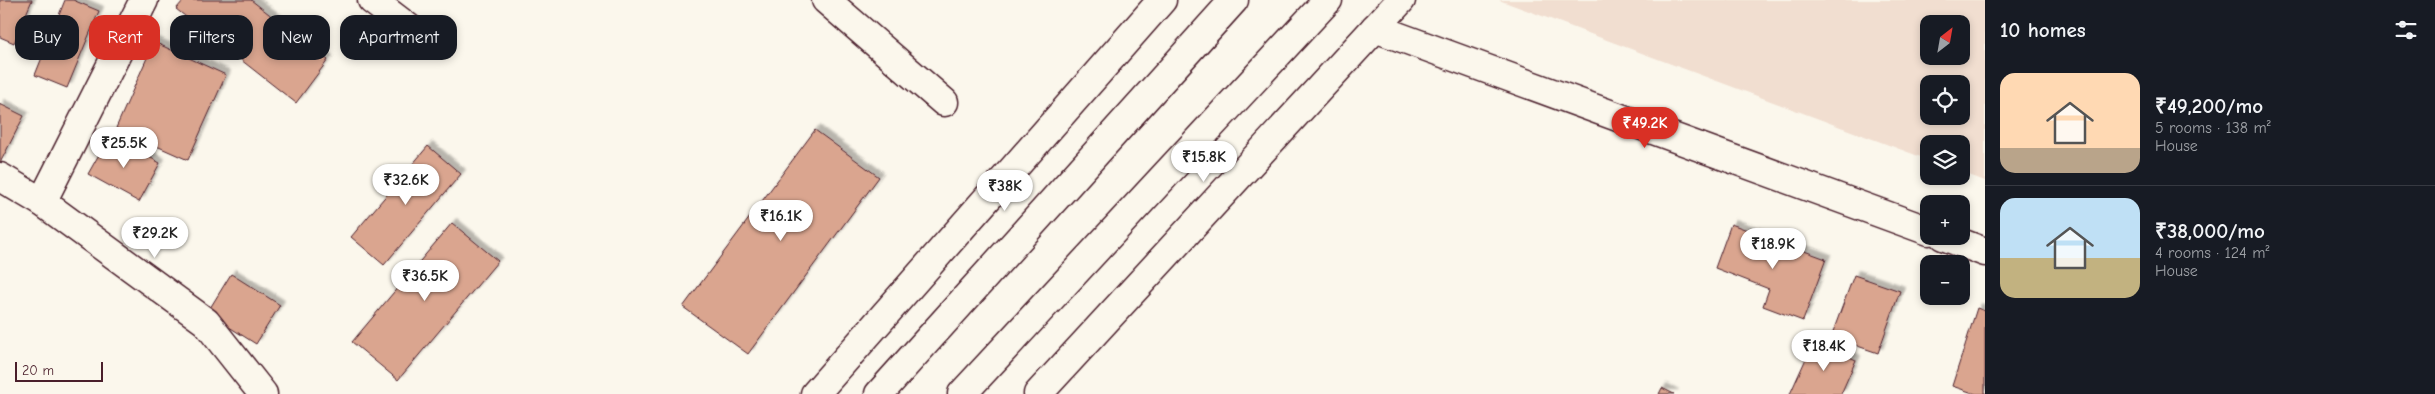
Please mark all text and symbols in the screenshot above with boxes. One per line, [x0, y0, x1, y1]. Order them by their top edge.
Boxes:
chip: Buy [15, 15, 79, 60]
chip: Rent [89, 15, 160, 60]
chip: Filters [170, 15, 253, 60]
chip: New [263, 15, 330, 60]
chip: Apartment [340, 15, 457, 60]
north arrow [1920, 15, 1970, 65]
map controls [1920, 15, 1970, 305]
icon: filters [2392, 16, 2420, 44]
text: 10 homes [2000, 18, 2086, 42]
button: locate [1920, 75, 1970, 125]
icon: home [2040, 93, 2100, 153]
text: ₹49,200/mo [2155, 94, 2263, 118]
pin: ₹49.2K [1604, 106, 1686, 149]
text: ₹49.2K [1623, 114, 1667, 132]
text: 5 rooms · 138 m² [2155, 119, 2271, 137]
pin: ₹25.5K [83, 126, 165, 169]
text: ₹25.5K [101, 134, 147, 152]
button: layers [1920, 135, 1970, 185]
text: House [2155, 137, 2198, 155]
pin: ₹15.8K [1163, 140, 1245, 183]
text: ₹15.8K [1182, 148, 1226, 166]
pin: ₹32.6K [365, 164, 447, 206]
pin: ₹38K [975, 170, 1035, 212]
text: ₹32.6K [383, 171, 429, 189]
text: ₹38K [988, 177, 1022, 195]
button: + [1920, 195, 1970, 245]
pin: ₹16.1K [740, 200, 822, 242]
text: ₹16.1K [760, 207, 802, 225]
pin: ₹29.2K [114, 216, 196, 259]
icon: home [2040, 218, 2100, 278]
text: ₹38,000/mo [2155, 219, 2265, 243]
text: ₹29.2K [132, 224, 178, 242]
pin: ₹18.9K [1732, 228, 1814, 270]
text: ₹18.9K [1751, 235, 1795, 253]
text: 4 rooms · 124 m² [2155, 244, 2269, 262]
button: − [1920, 255, 1970, 305]
pin: ₹36.5K [384, 260, 466, 302]
text: House [2155, 262, 2198, 280]
text: ₹36.5K [402, 267, 448, 285]
pin: ₹18.4K [1783, 330, 1865, 372]
text: ₹18.4K [1802, 337, 1846, 355]
scale bar [15, 359, 102, 382]
text: 20 m [22, 362, 54, 379]

